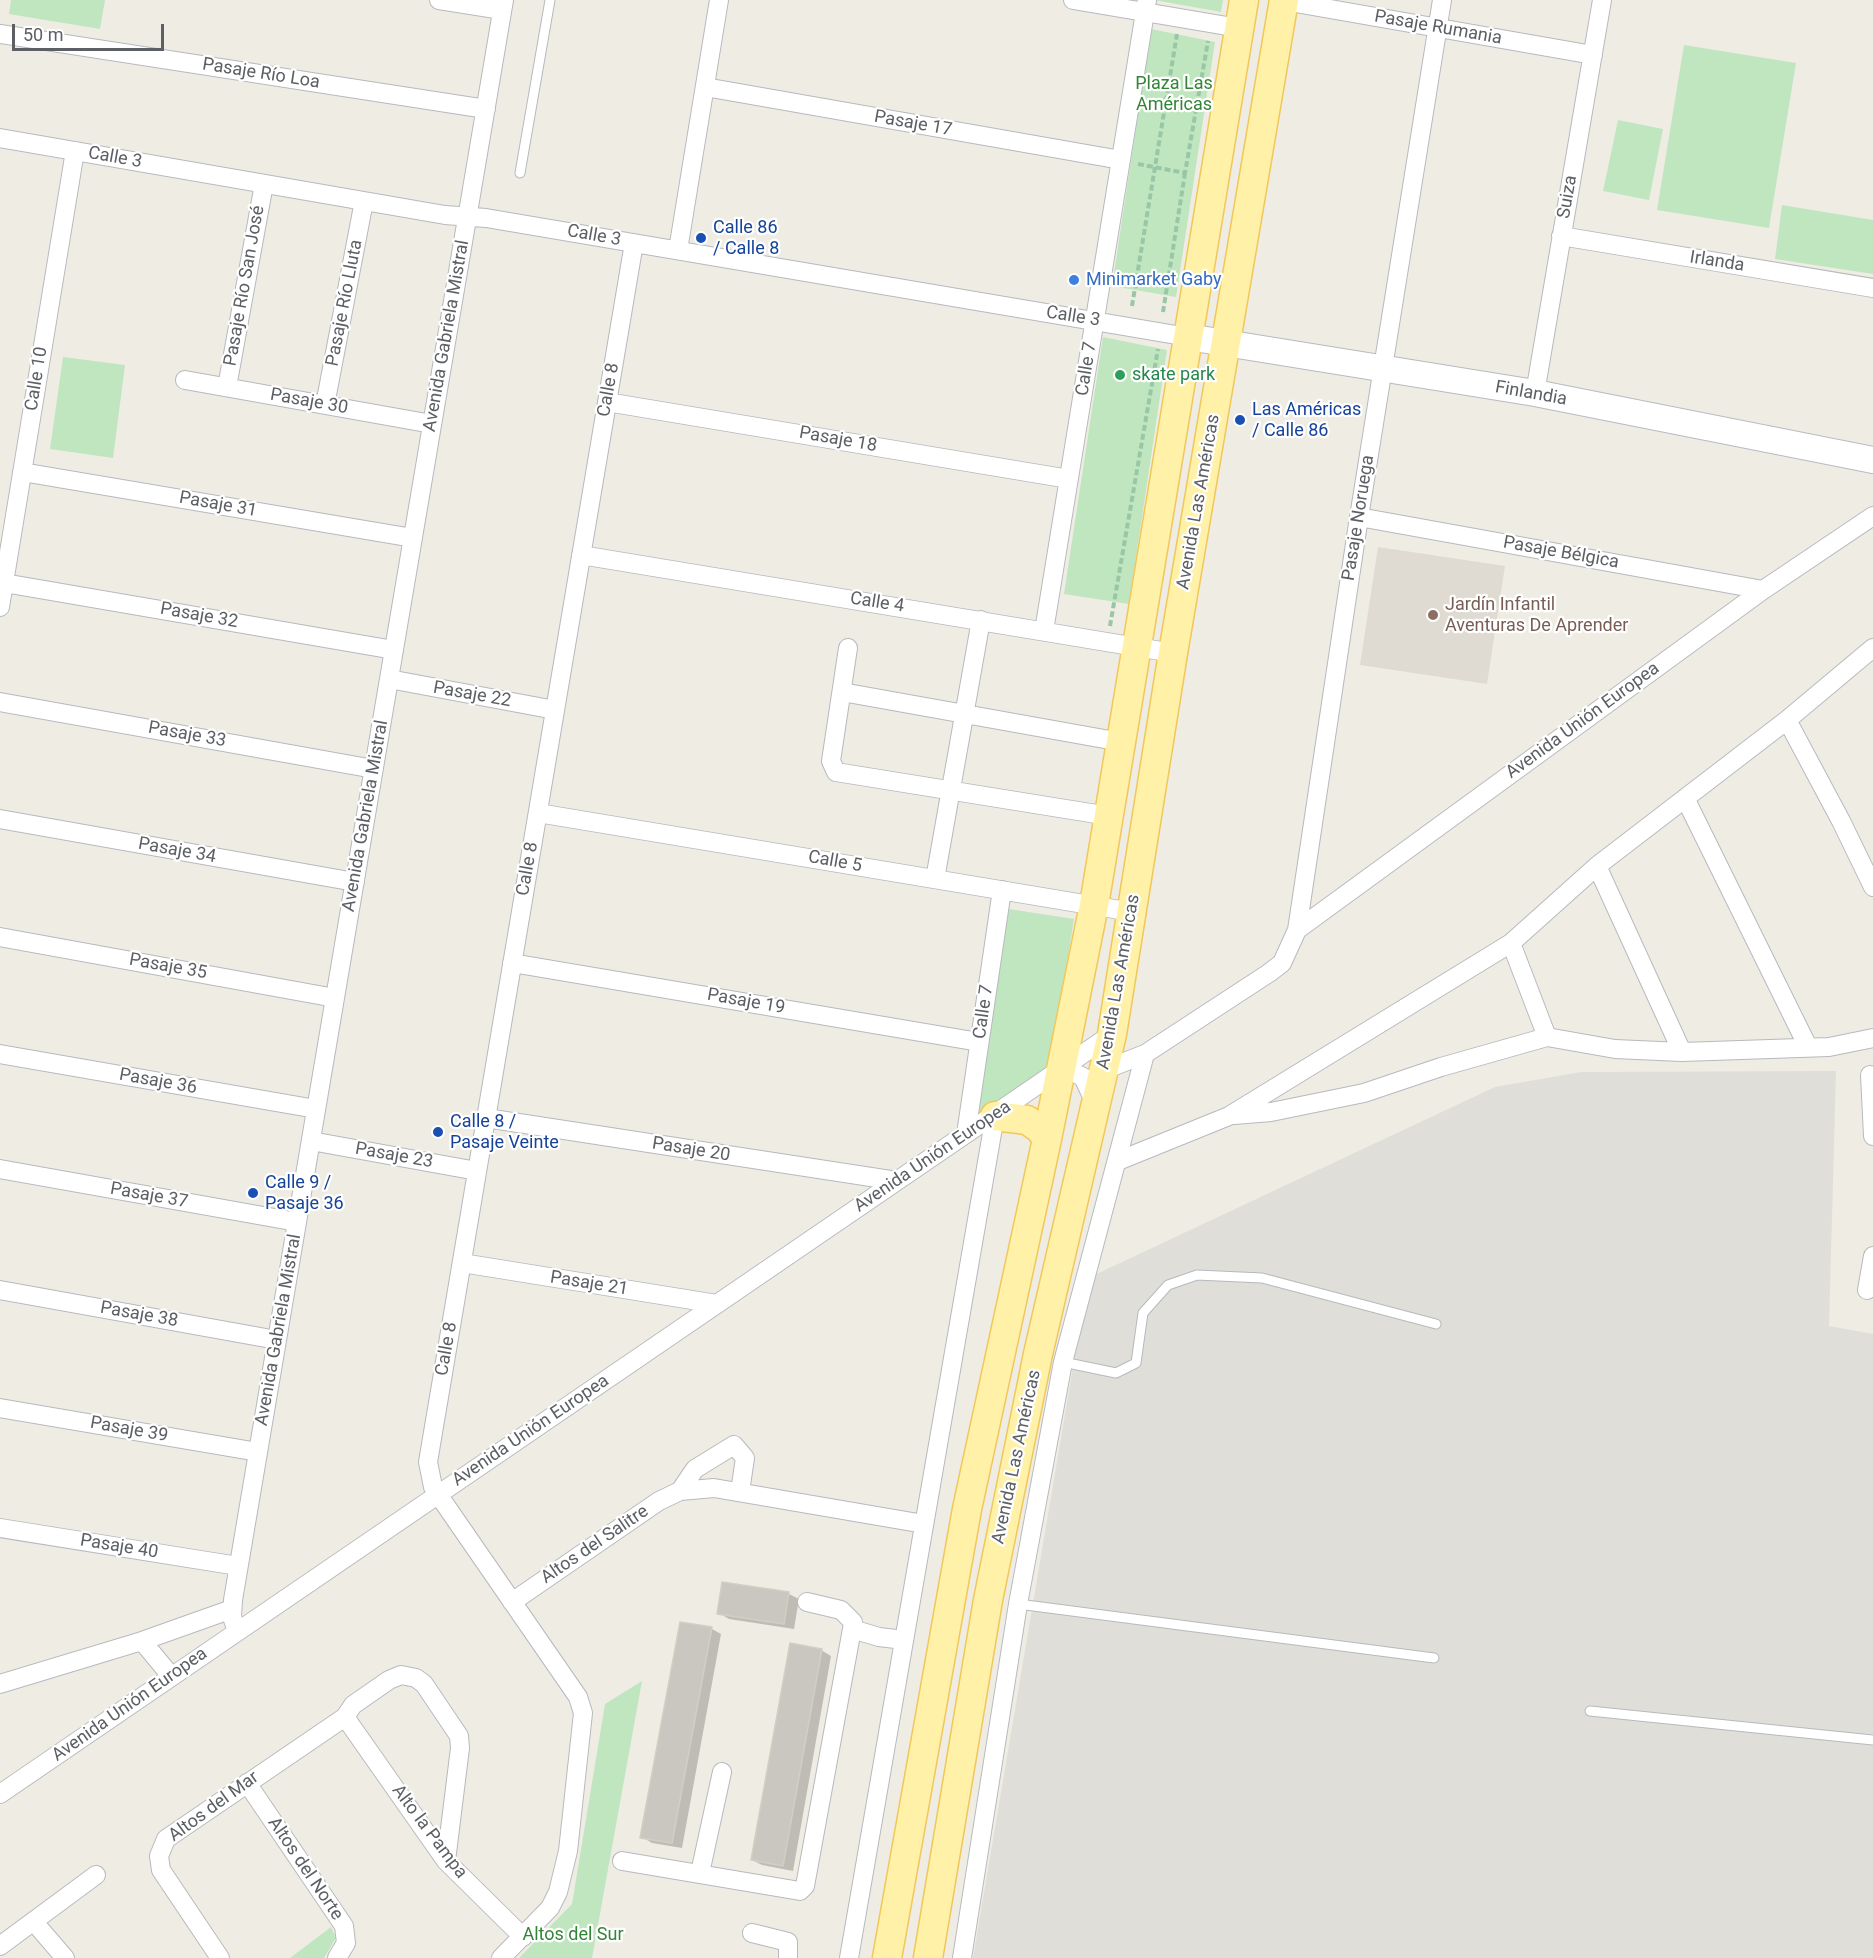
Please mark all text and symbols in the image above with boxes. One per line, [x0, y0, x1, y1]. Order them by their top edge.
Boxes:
street label: Pasaje Rumania [1373, 6, 1503, 50]
scale bar [15, 12, 166, 50]
text: 50 m [23, 24, 63, 45]
street label: Pasaje Río Loa [201, 54, 321, 94]
park label: Plaza Las Américas [1135, 73, 1213, 116]
street label: Pasaje 17 [872, 107, 954, 141]
street label: Calle 3 [86, 143, 144, 173]
street label: Suiza [1554, 174, 1582, 220]
street label: Pasaje Río San José [220, 204, 270, 368]
place label: Calle 86 / Calle 8 [713, 217, 779, 260]
street label: Calle 3 [565, 221, 623, 251]
marker: Calle 86 / Calle 8 [694, 231, 708, 245]
street label: Pasaje Río Lluta [322, 238, 368, 368]
street label: Avenida Gabriela Mistral [420, 239, 474, 433]
street label: Irlanda [1688, 247, 1746, 277]
place label: Minimarket Gaby [1086, 269, 1222, 291]
marker: Minimarket Gaby [1067, 273, 1081, 287]
street label: Calle 3 [1044, 302, 1102, 332]
street label: Calle 7 [1072, 340, 1102, 398]
street label: Calle 10 [21, 345, 53, 413]
street label: Calle 8 [594, 361, 624, 419]
place label: skate park [1132, 364, 1215, 386]
marker: skate park [1113, 368, 1127, 382]
street label: Finlandia [1493, 377, 1569, 411]
street label: Pasaje 30 [268, 385, 350, 419]
place label: Las Américas / Calle 86 [1252, 399, 1361, 442]
street label: Avenida Las Américas [1173, 413, 1225, 591]
marker: Las Américas / Calle 86 [1233, 413, 1247, 427]
street label: Pasaje 18 [797, 423, 879, 457]
street label: Pasaje Noruega [1338, 454, 1380, 582]
street label: Pasaje 31 [177, 488, 259, 522]
street label: Pasaje Bélgica [1501, 532, 1621, 574]
street label: Calle 4 [848, 588, 906, 618]
place label: Jardín Infantil Aventuras De Aprender [1445, 594, 1628, 636]
street label: Pasaje 32 [158, 599, 240, 633]
marker: Jardín Infantil Aventuras De Aprender [1426, 608, 1440, 622]
street label: Avenida Unión Europea [1502, 658, 1664, 784]
street label: Pasaje 22 [431, 678, 513, 712]
street label: Pasaje 33 [146, 718, 228, 752]
street label: Avenida Gabriela Mistral [339, 719, 393, 913]
street label: Pasaje 34 [136, 834, 218, 868]
street label: Calle 8 [513, 840, 543, 898]
street label: Calle 5 [806, 847, 864, 877]
street label: Avenida Las Américas [1093, 893, 1145, 1071]
street label: Pasaje 35 [127, 950, 209, 984]
street label: Calle 7 [970, 984, 998, 1040]
street label: Pasaje 19 [705, 985, 787, 1019]
street label: Pasaje 36 [117, 1065, 199, 1099]
street label: Avenida Unión Europea [850, 1096, 1016, 1218]
place label: Calle 8 / Pasaje Veinte [450, 1111, 559, 1154]
marker: Calle 8 / Pasaje Veinte [431, 1125, 445, 1139]
street label: Pasaje 20 [650, 1133, 732, 1167]
street label: Pasaje 23 [353, 1139, 435, 1173]
place label: Calle 9 / Pasaje 36 [265, 1172, 344, 1214]
street label: Pasaje 37 [108, 1179, 190, 1213]
marker: Calle 9 / Pasaje 36 [246, 1186, 260, 1200]
street label: Avenida Gabriela Mistral [252, 1233, 306, 1427]
street label: Pasaje 21 [548, 1267, 630, 1301]
street label: Pasaje 38 [98, 1298, 180, 1332]
street label: Calle 8 [432, 1320, 462, 1378]
street label: Avenida Las Américas [988, 1368, 1046, 1546]
street label: Avenida Unión Europea [448, 1370, 614, 1492]
street label: Pasaje 39 [88, 1413, 170, 1447]
street label: Altos del Salitre [537, 1501, 653, 1589]
street label: Pasaje 40 [78, 1530, 160, 1564]
street label: Avenida Unión Europea [48, 1643, 212, 1767]
street label: Altos del Mar [165, 1767, 263, 1847]
street label: Alto la Pampa [387, 1781, 471, 1883]
street label: Altos del Norte [263, 1813, 347, 1925]
park label: Altos del Sur [522, 1924, 624, 1946]

